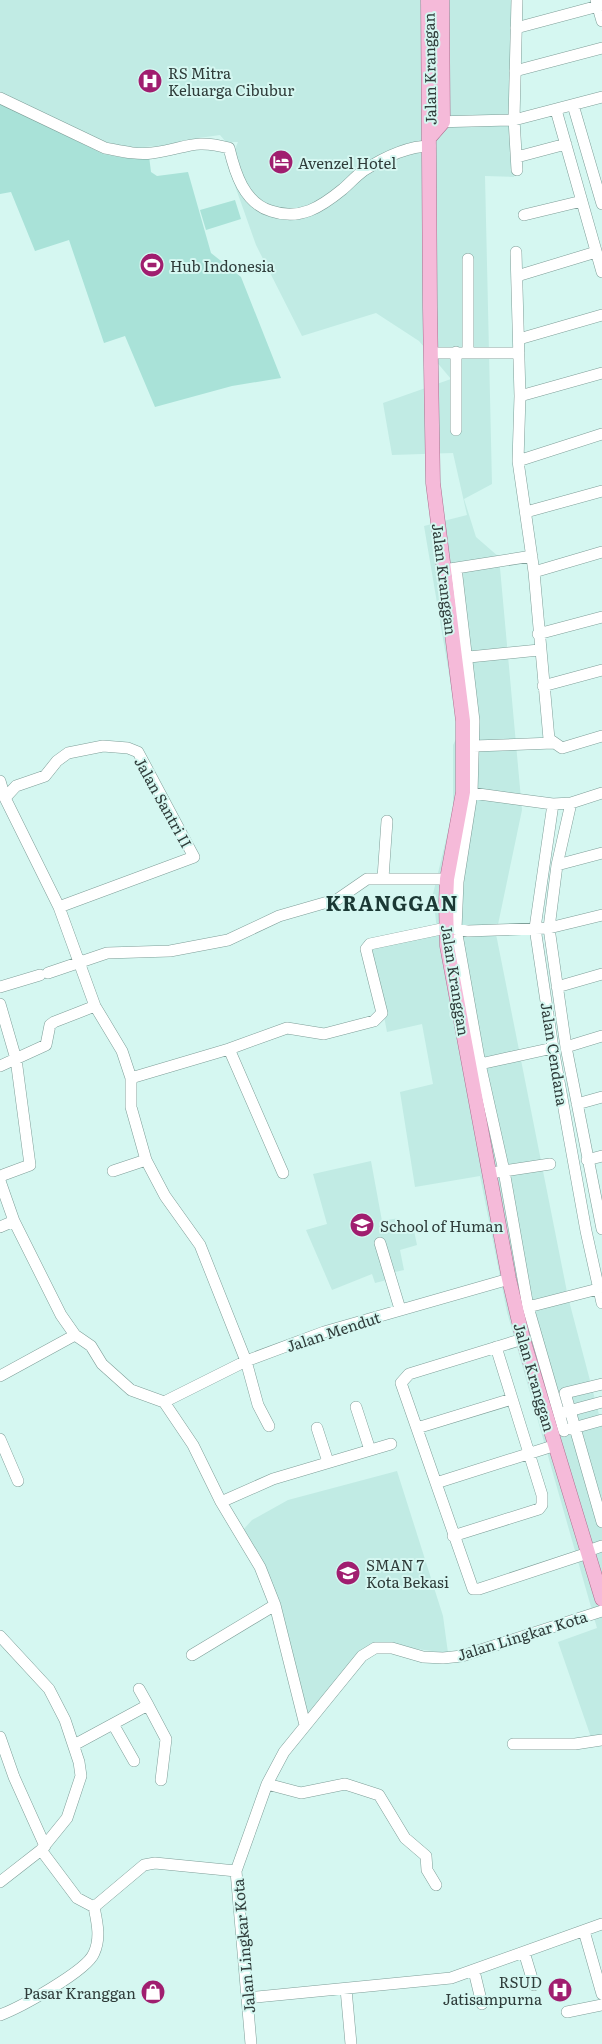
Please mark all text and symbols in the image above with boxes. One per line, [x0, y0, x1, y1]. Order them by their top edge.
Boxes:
street label: Jalan Kranggan [417, 13, 441, 125]
place label: RS Mitra Keluarga Cibubur [168, 61, 294, 101]
hospital icon: RS Mitra Keluarga Cibubur [137, 68, 163, 94]
hotel icon: Avenzel Hotel [268, 149, 294, 175]
place label: Avenzel Hotel [298, 151, 396, 174]
sports icon: Hub Indonesia [139, 252, 165, 278]
place label: Hub Indonesia [170, 254, 275, 277]
street label: Jalan Kranggan [427, 522, 463, 636]
street label: Jalan Santri II [129, 752, 199, 852]
district label: KRANGGAN [326, 887, 458, 917]
street label: Jalan Kranggan [436, 923, 476, 1037]
street label: Jalan Cendana [535, 1000, 575, 1108]
school or university icon: School of Human [349, 1212, 375, 1238]
place label: School of Human [380, 1214, 503, 1237]
street label: Jalan Mendut [283, 1305, 383, 1357]
street label: Jalan Kranggan [508, 1320, 562, 1434]
place label: SMAN 7 Kota Bekasi [366, 1553, 449, 1593]
school or university icon: SMAN 7 Kota Bekasi [335, 1560, 361, 1586]
street label: Jalan Lingkar Kota [454, 1604, 591, 1666]
street label: Jalan Lingkar Kota [226, 1877, 260, 2014]
place label: RSUD Jatisampurna [443, 1970, 543, 2010]
hospital icon: RSUD Jatisampurna [547, 1977, 573, 2003]
shop icon: Pasar Kranggan [140, 1979, 166, 2005]
place label: Pasar Kranggan [23, 1981, 136, 2004]

